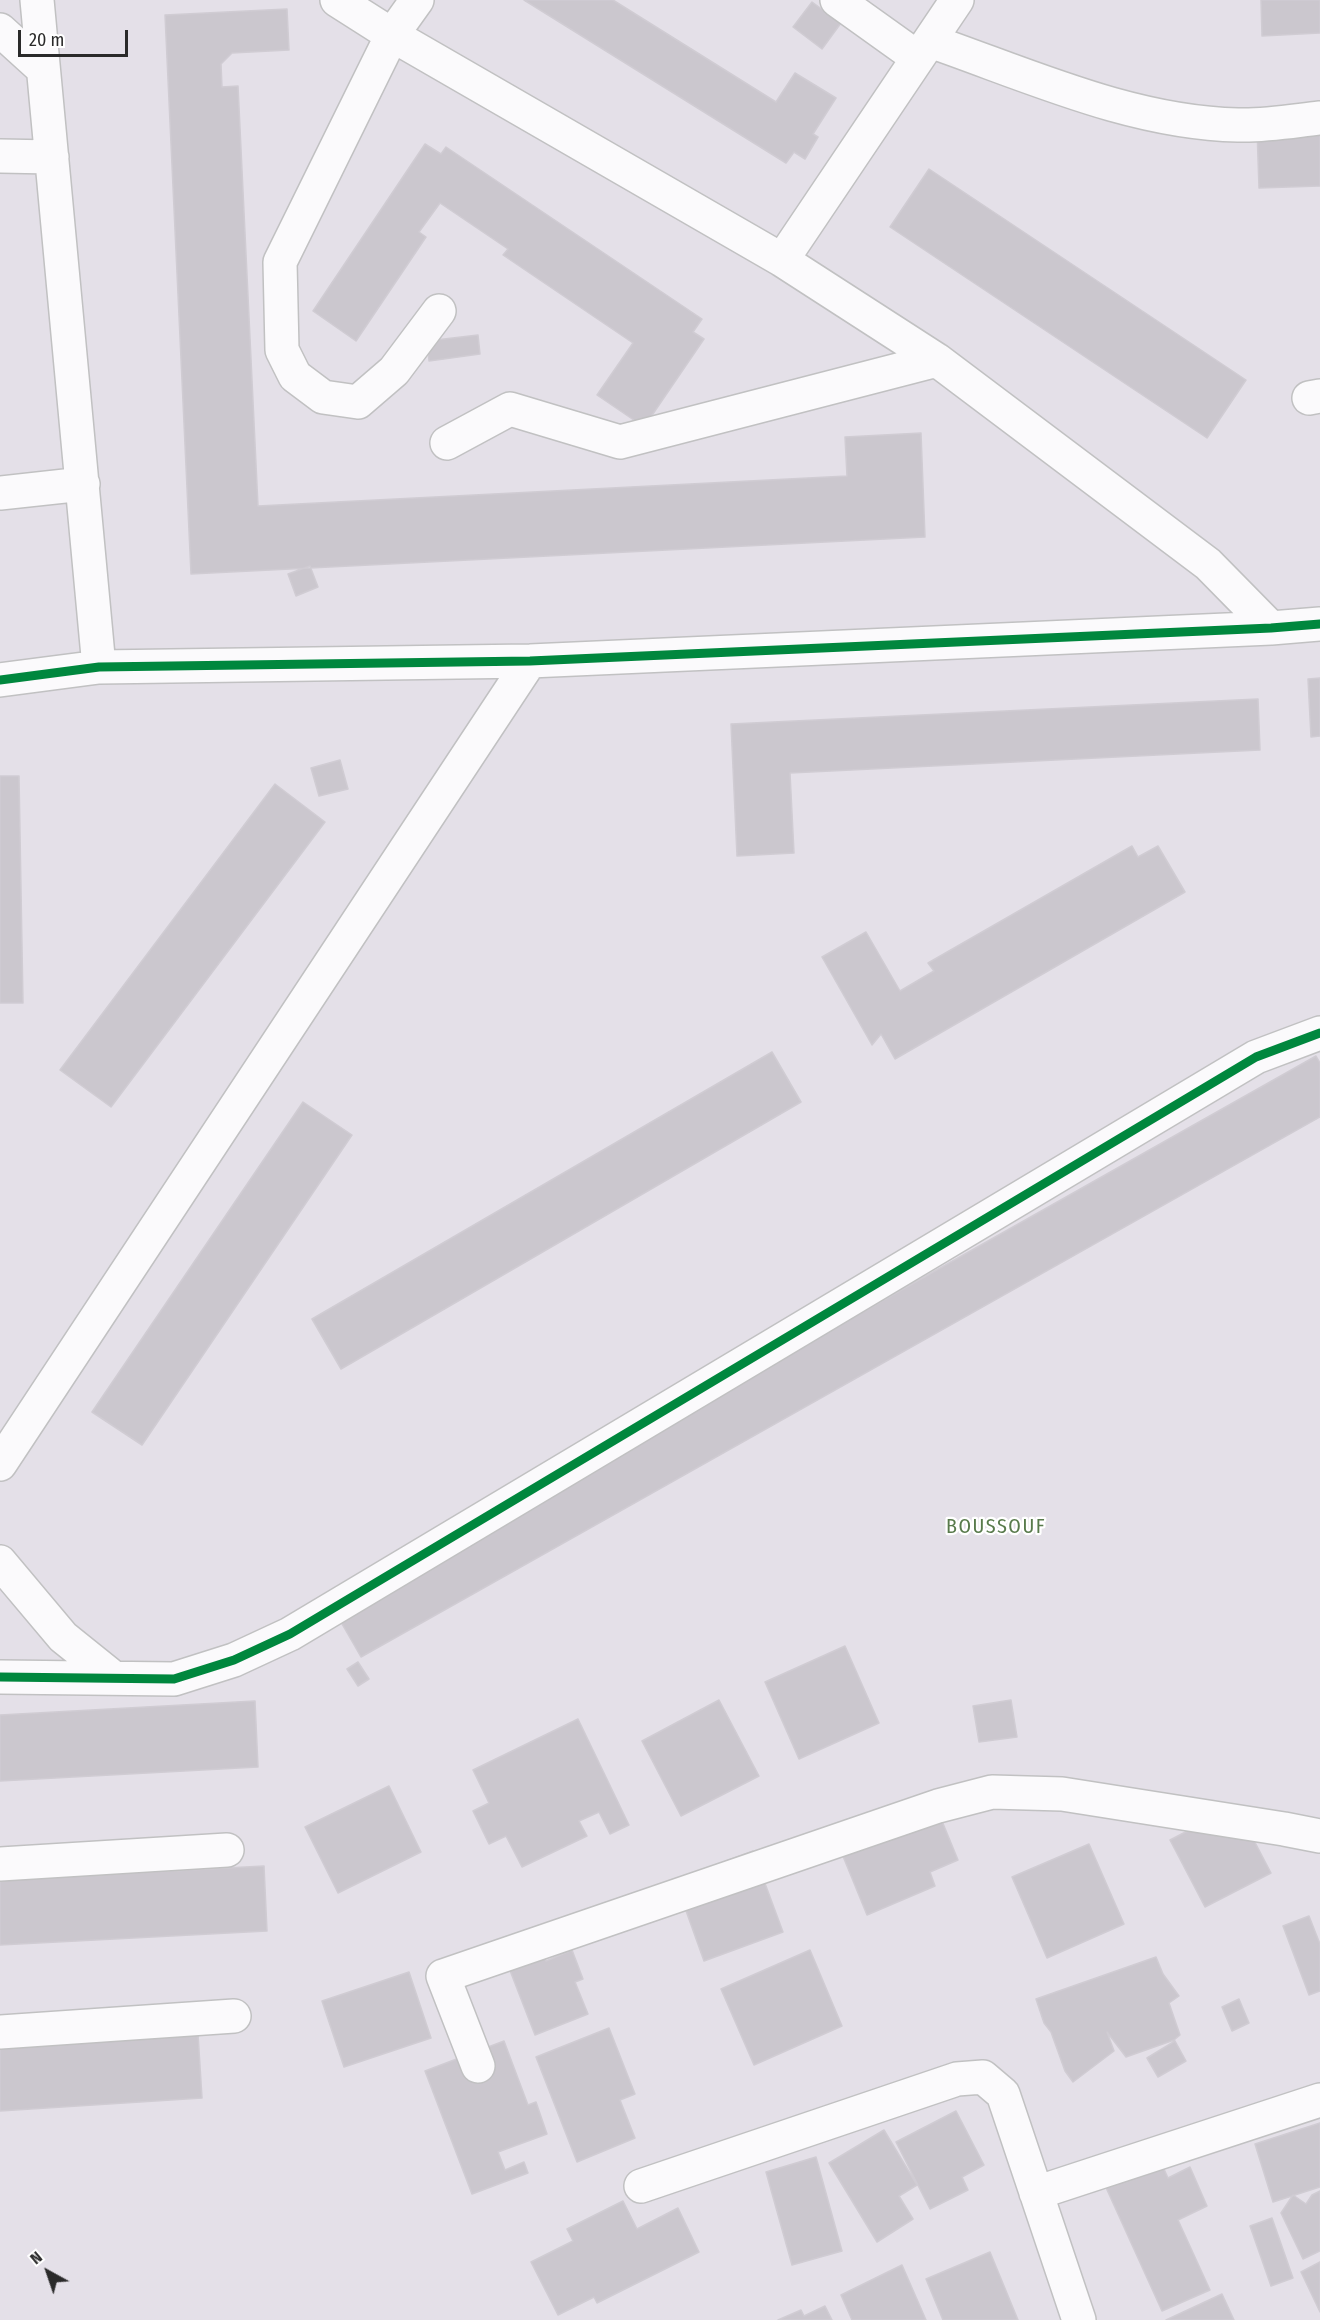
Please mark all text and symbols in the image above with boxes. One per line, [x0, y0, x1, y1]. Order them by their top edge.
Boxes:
scale bar [21, 18, 130, 56]
text: 20 m [29, 29, 64, 51]
district label: BOUSSOUF [946, 1515, 1046, 1539]
north arrow [18, 2242, 78, 2302]
text: N [26, 2247, 46, 2268]

